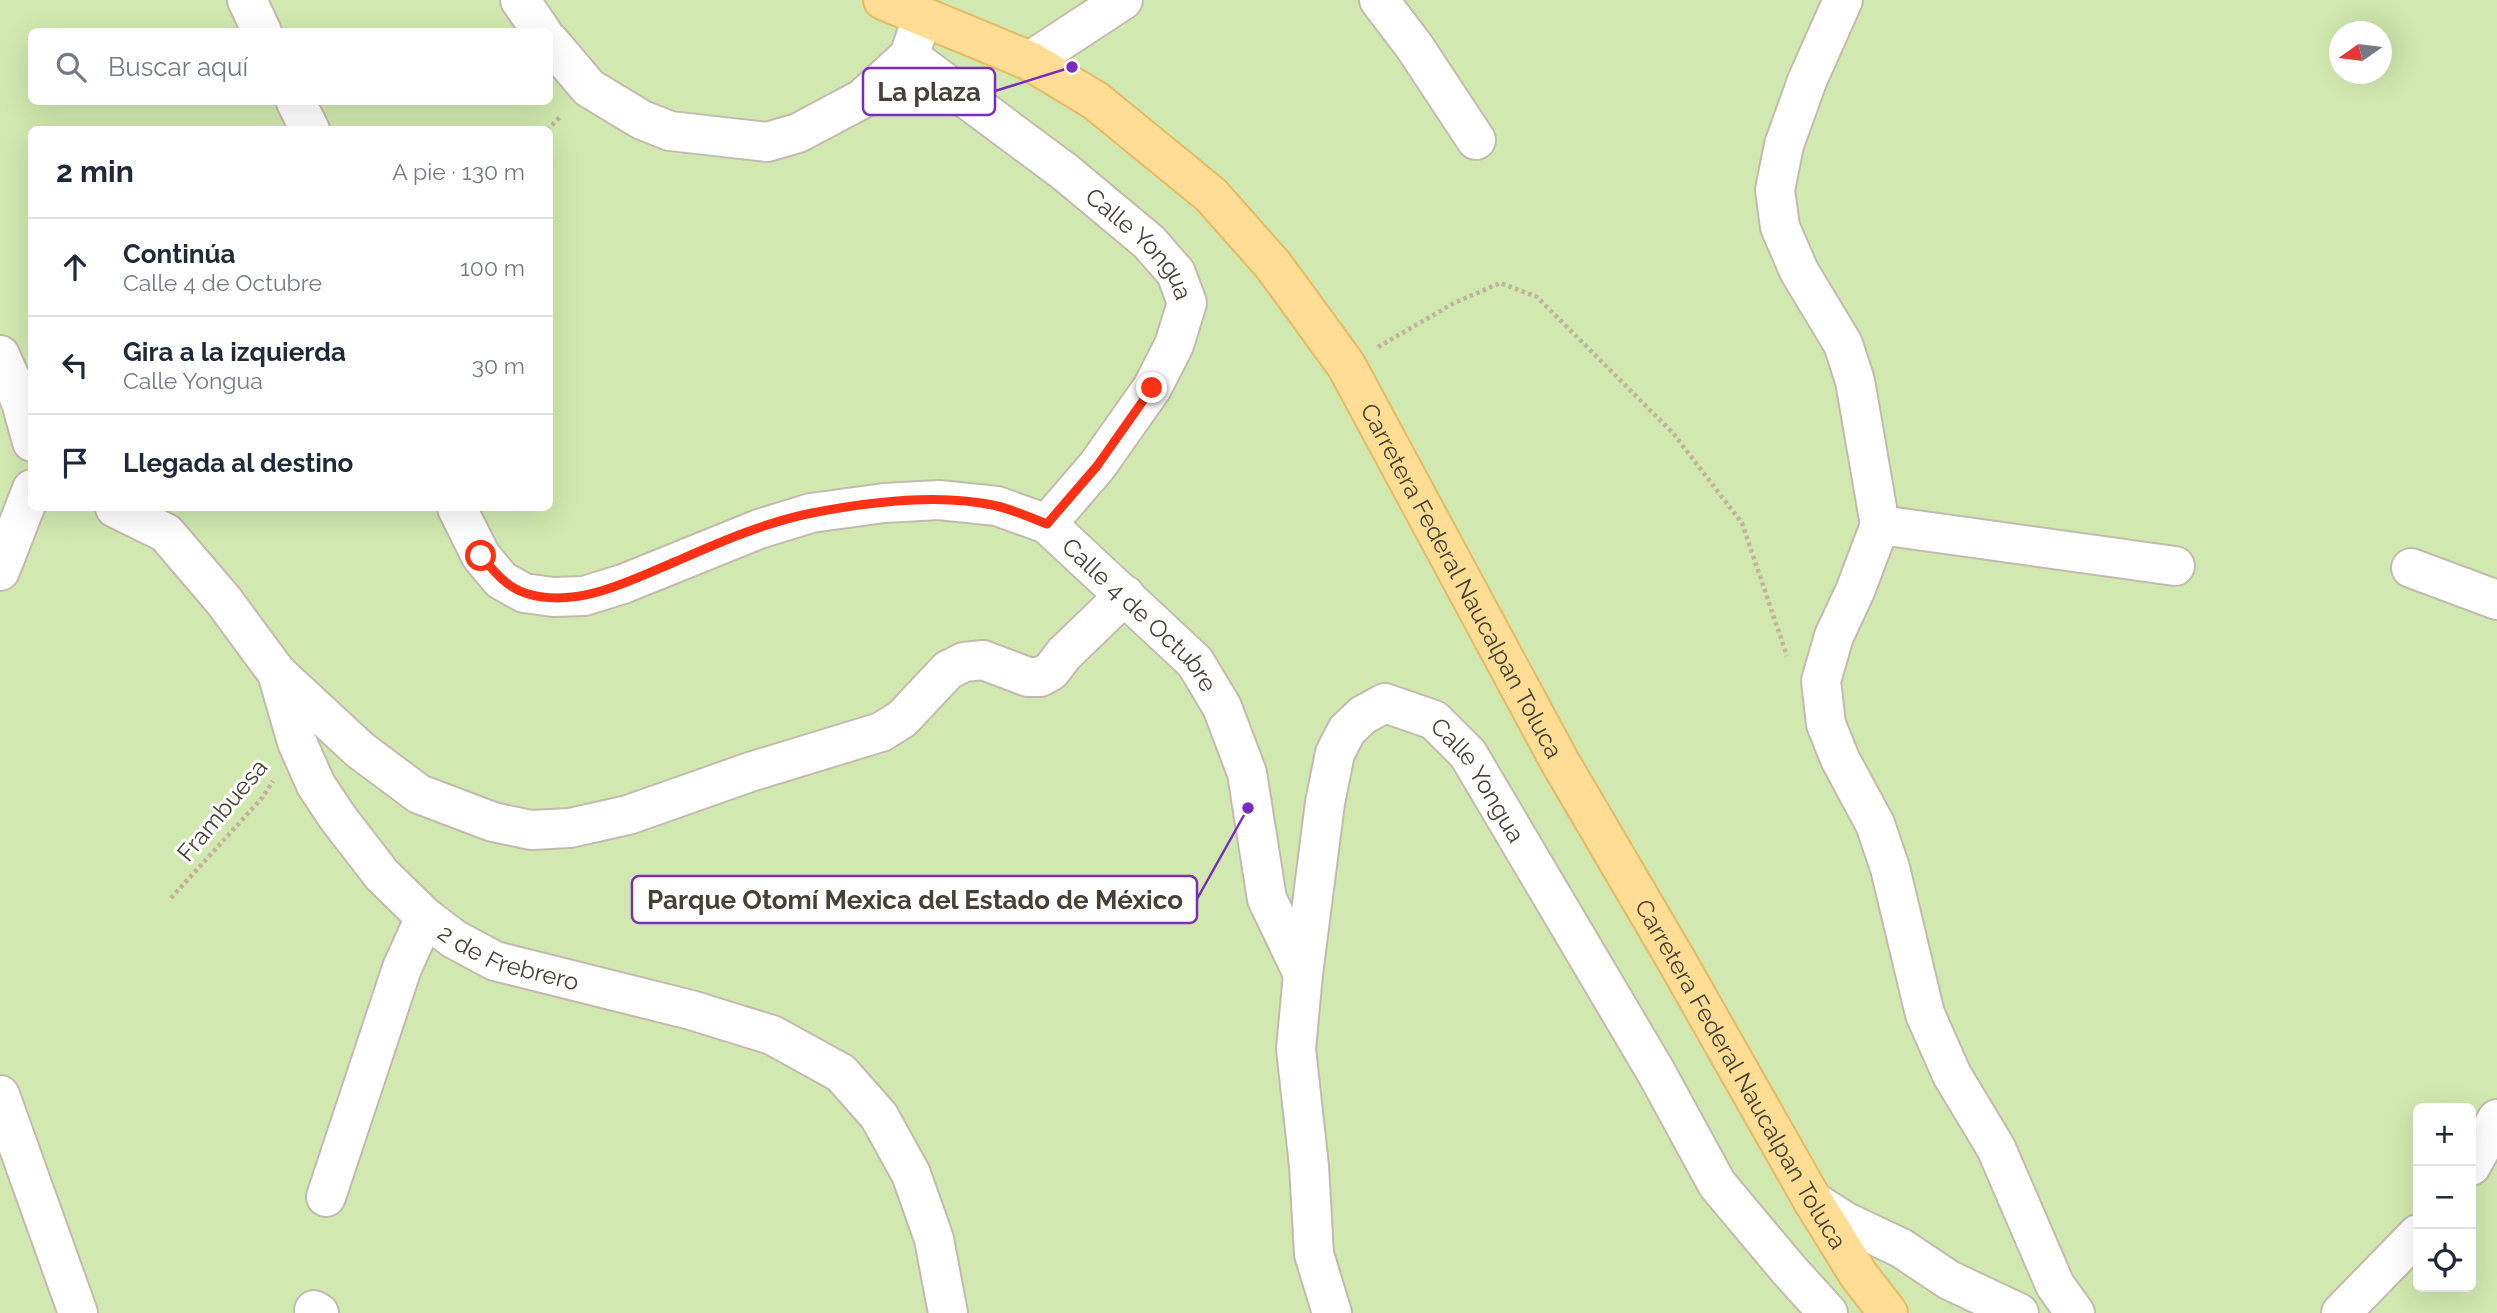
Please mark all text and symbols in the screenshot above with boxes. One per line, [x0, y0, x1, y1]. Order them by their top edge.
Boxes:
north arrow [2329, 21, 2392, 84]
search box [28, 28, 553, 105]
icon: search [52, 48, 90, 86]
text: Buscar aquí [108, 52, 248, 82]
callout: La plaza [863, 68, 995, 115]
text: La plaza [877, 77, 981, 107]
text: 2 min [56, 154, 134, 189]
text: A pie · 130 m [392, 158, 525, 185]
street label: Calle Yongua [1080, 181, 1199, 303]
text: Continúa [123, 239, 235, 269]
icon: ahead [56, 248, 94, 286]
text: 100 m [460, 254, 525, 281]
text: Calle 4 de Octubre [123, 269, 322, 296]
text: Gira a la izquierda [123, 337, 346, 367]
icon: left [56, 346, 94, 384]
text: 30 m [472, 352, 525, 379]
text: Calle Yongua [123, 367, 263, 394]
route end [1136, 372, 1167, 403]
street label: Carretera Federal Naucalpan Toluca [1355, 398, 1570, 763]
icon: arrive [56, 444, 94, 482]
text: Llegada al destino [123, 448, 353, 478]
street label: Calle 4 de Octubre [1056, 531, 1224, 697]
route start [465, 540, 496, 571]
street label: Calle Yongua [1425, 711, 1531, 847]
street label: Frambuesa [171, 753, 273, 867]
callout: Parque Otomí Mexica del Estado de México [632, 876, 1197, 923]
text: Parque Otomí Mexica del Estado de México [647, 885, 1183, 915]
street label: Carretera Federal Naucalpan Toluca [1629, 894, 1853, 1254]
street label: 2 de Frebrero [433, 918, 582, 996]
map controls [2413, 1103, 2476, 1292]
button: + [2413, 1103, 2476, 1166]
button: − [2413, 1166, 2476, 1229]
button: locate [2413, 1229, 2476, 1292]

